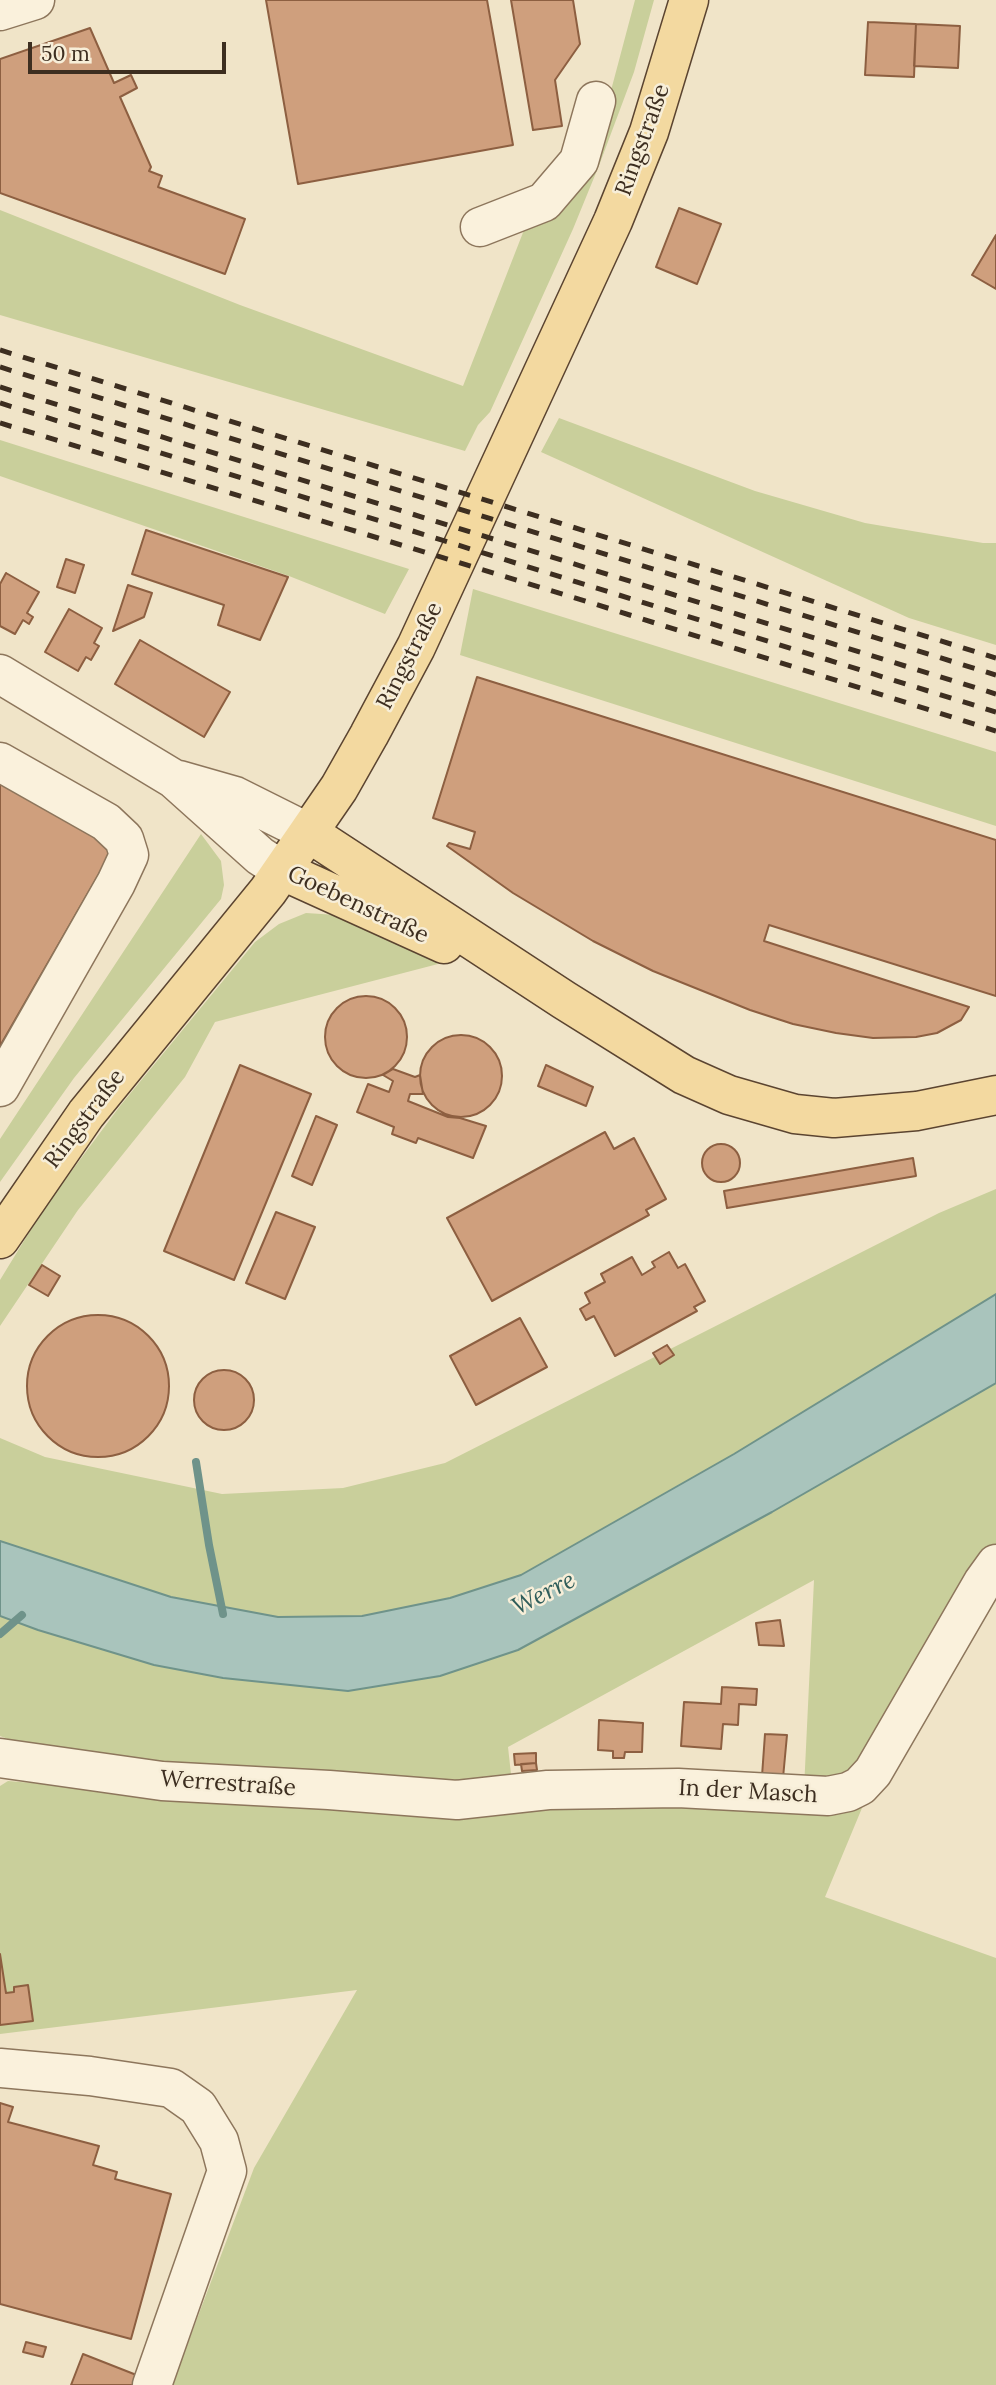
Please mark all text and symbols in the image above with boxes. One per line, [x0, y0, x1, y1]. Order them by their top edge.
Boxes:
scale bar [32, 28, 229, 72]
text: 50 m [41, 40, 90, 67]
street label: Ringstraße [610, 80, 676, 200]
street label: Ringstraße [371, 598, 449, 714]
street label: Goebenstraße [283, 860, 433, 950]
street label: Ringstraße [39, 1064, 131, 1174]
water label: Werre [508, 1566, 580, 1622]
street label: Werrestraße [159, 1765, 297, 1803]
street label: In der Masch [678, 1775, 818, 1809]

